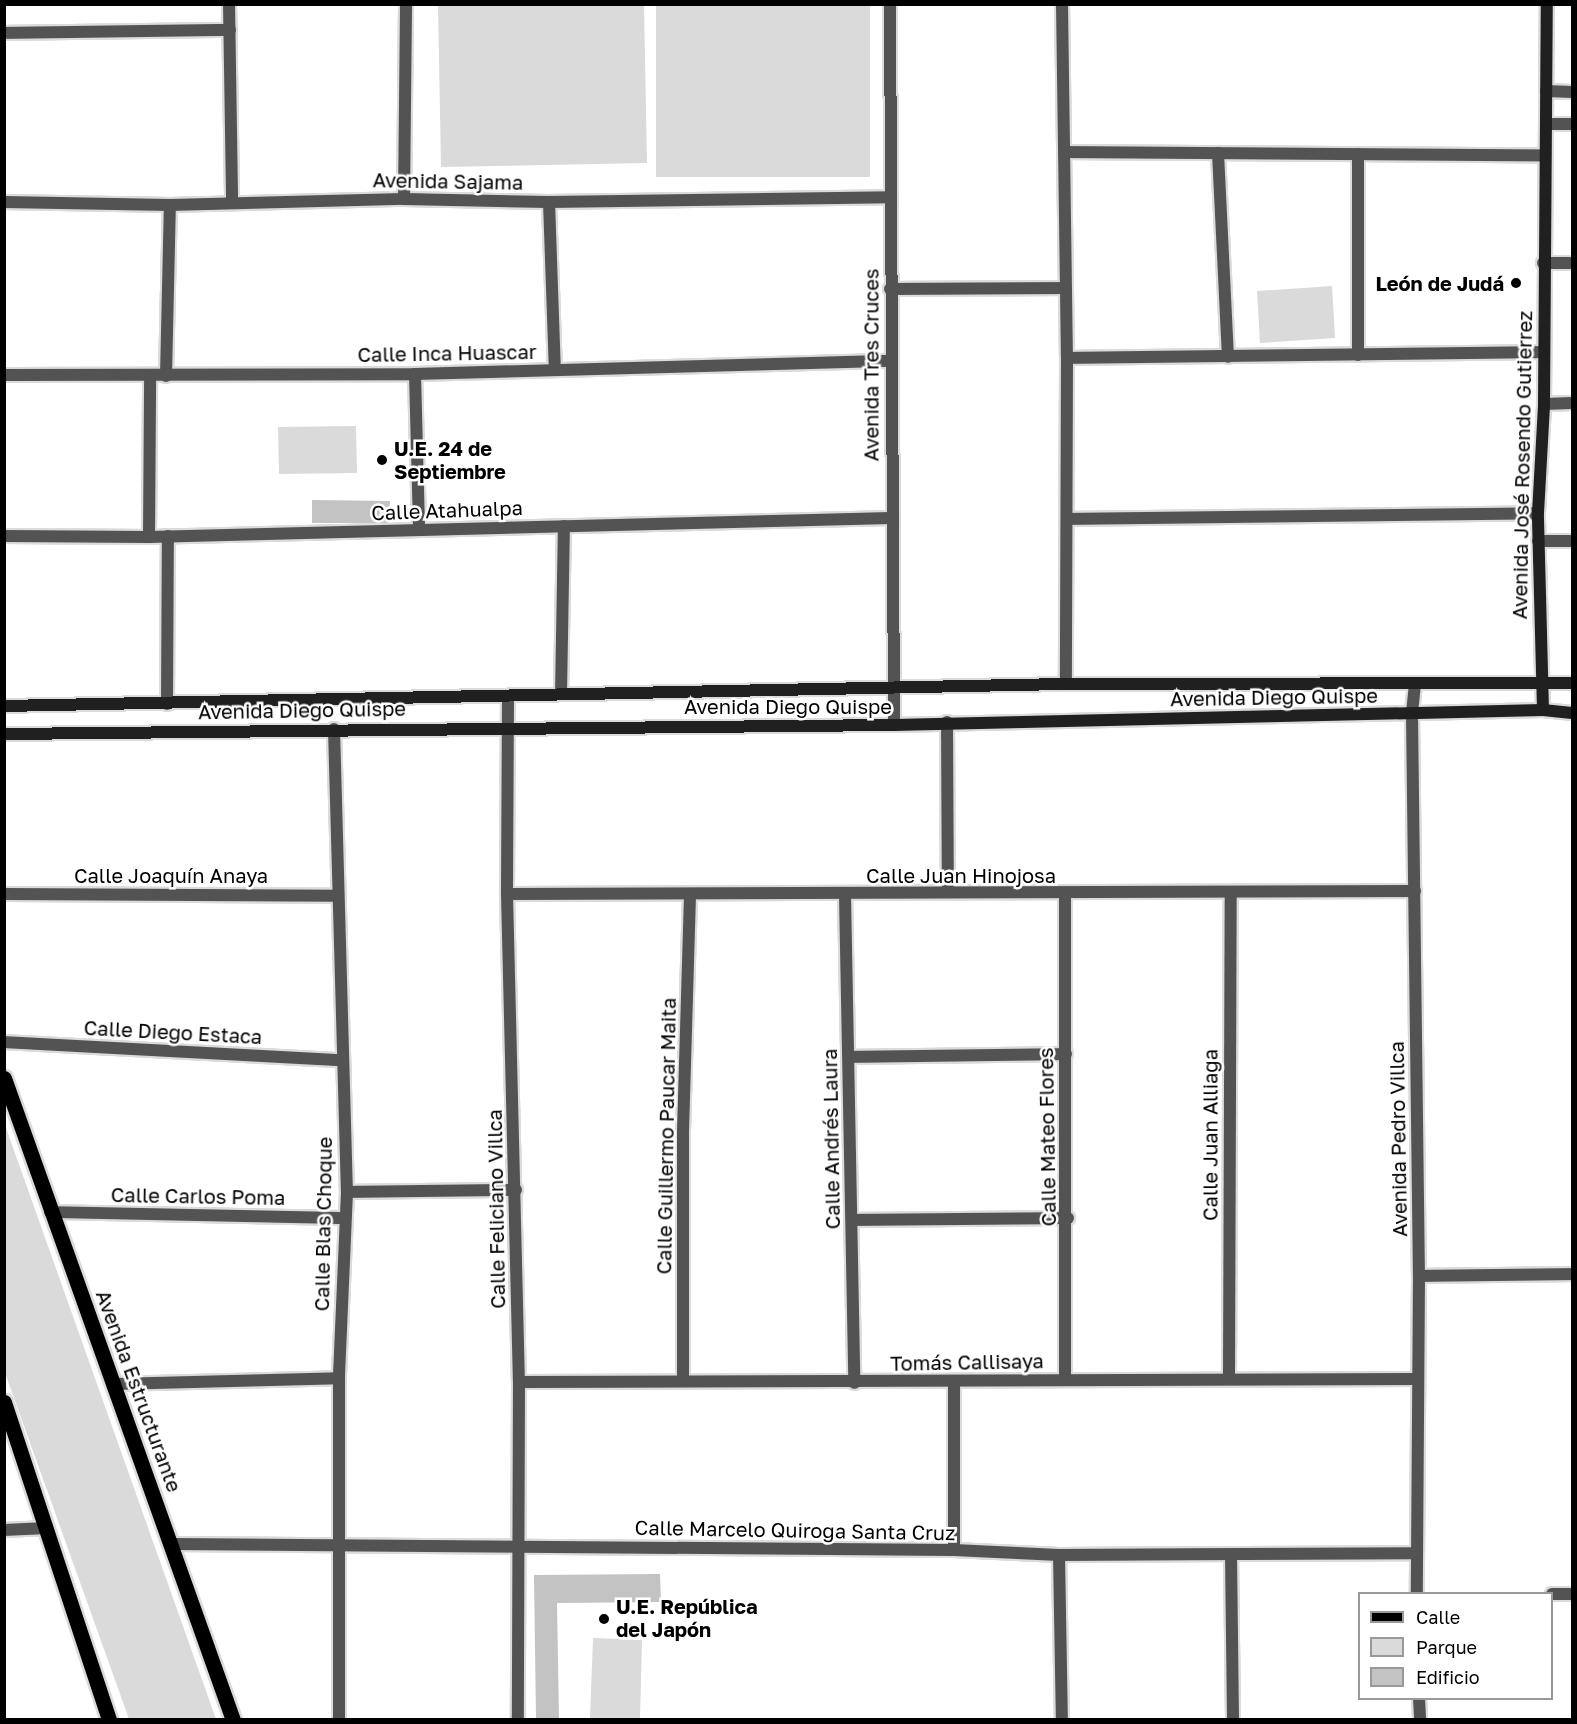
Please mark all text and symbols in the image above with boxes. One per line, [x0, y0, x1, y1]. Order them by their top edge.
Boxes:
street label: Avenida Sajama [372, 168, 524, 194]
street label: Avenida Tres Cruces [859, 269, 883, 461]
place label: León de Judá [1375, 271, 1504, 295]
marker: León de Judá [1509, 276, 1523, 290]
street label: Avenida José Rosendo Gutierrez [1507, 310, 1537, 620]
street label: Calle Inca Huascar [357, 339, 537, 367]
place label: U.E. 24 de Septiembre [394, 436, 506, 483]
marker: U.E. 24 de Septiembre [375, 453, 389, 467]
street label: Calle Atahualpa [371, 495, 523, 525]
street label: Avenida Diego Quispe [1170, 683, 1378, 711]
street label: Avenida Diego Quispe [684, 694, 892, 718]
street label: Avenida Diego Quispe [198, 696, 406, 724]
street label: Calle Joaquín Anaya [74, 863, 268, 887]
street label: Calle Juan Hinojosa [866, 863, 1056, 887]
street label: Calle Guillermo Paucar Maita [652, 997, 680, 1275]
street label: Calle Diego Estaca [83, 1015, 263, 1049]
street label: Avenida Pedro Villca [1384, 1041, 1412, 1237]
street label: Calle Mateo Flores [1033, 1047, 1061, 1227]
street label: Calle Andrés Laura [817, 1048, 845, 1230]
street label: Calle Juan Alliaga [1198, 1049, 1222, 1221]
street label: Calle Feliciano Villca [482, 1109, 510, 1309]
street label: Calle Blas Choque [309, 1136, 337, 1312]
street label: Calle Carlos Poma [111, 1182, 285, 1210]
street label: Avenida Estructurante [91, 1287, 187, 1495]
street label: Tomás Callisaya [890, 1349, 1044, 1375]
street label: Calle Marcelo Quiroga Santa Cruz [635, 1515, 955, 1545]
legend [1358, 1592, 1553, 1700]
place label: U.E. República del Japón [616, 1595, 758, 1642]
text: Calle [1416, 1606, 1460, 1628]
marker: U.E. República del Japón [597, 1612, 611, 1626]
text: Parque [1416, 1636, 1477, 1658]
text: Edificio [1416, 1666, 1480, 1688]

